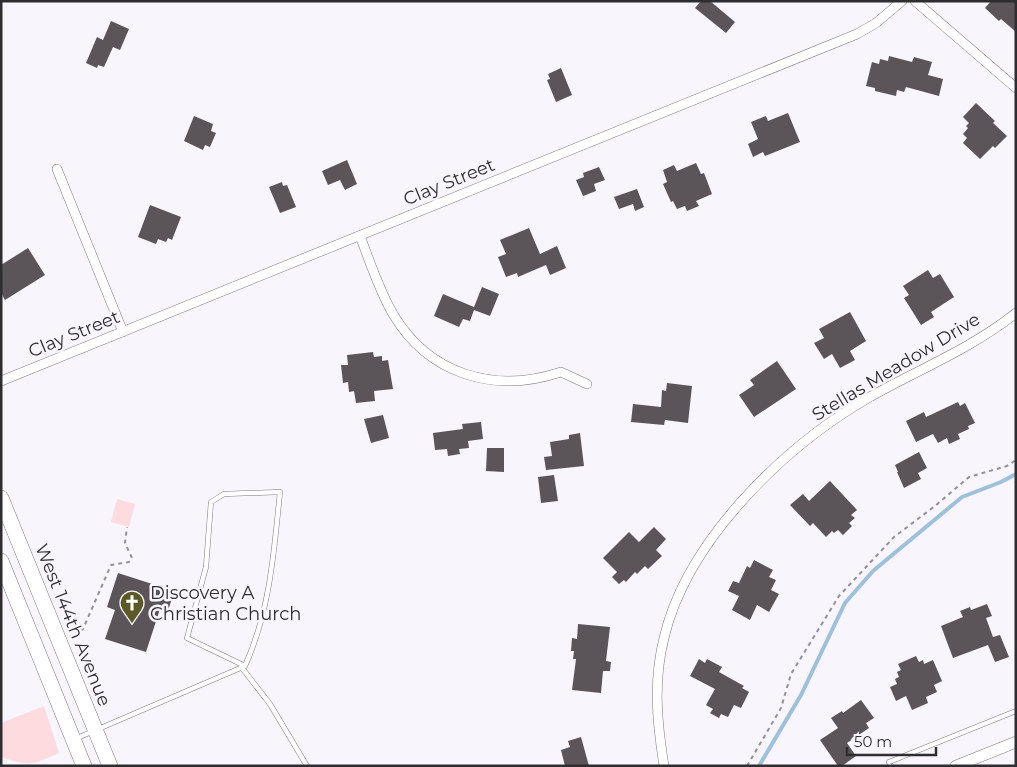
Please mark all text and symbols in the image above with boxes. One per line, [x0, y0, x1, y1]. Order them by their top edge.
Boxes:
street label: Clay Street [400, 154, 498, 210]
street label: Clay Street [25, 306, 123, 362]
street label: Stellas Meadow Drive [808, 308, 984, 426]
street label: West 144th Avenue [30, 541, 116, 709]
place label: Discovery A Christian Church [150, 582, 301, 625]
church icon: Discovery A Christian Church [119, 590, 145, 624]
scale bar [847, 724, 936, 756]
text: 50 m [854, 732, 892, 751]

